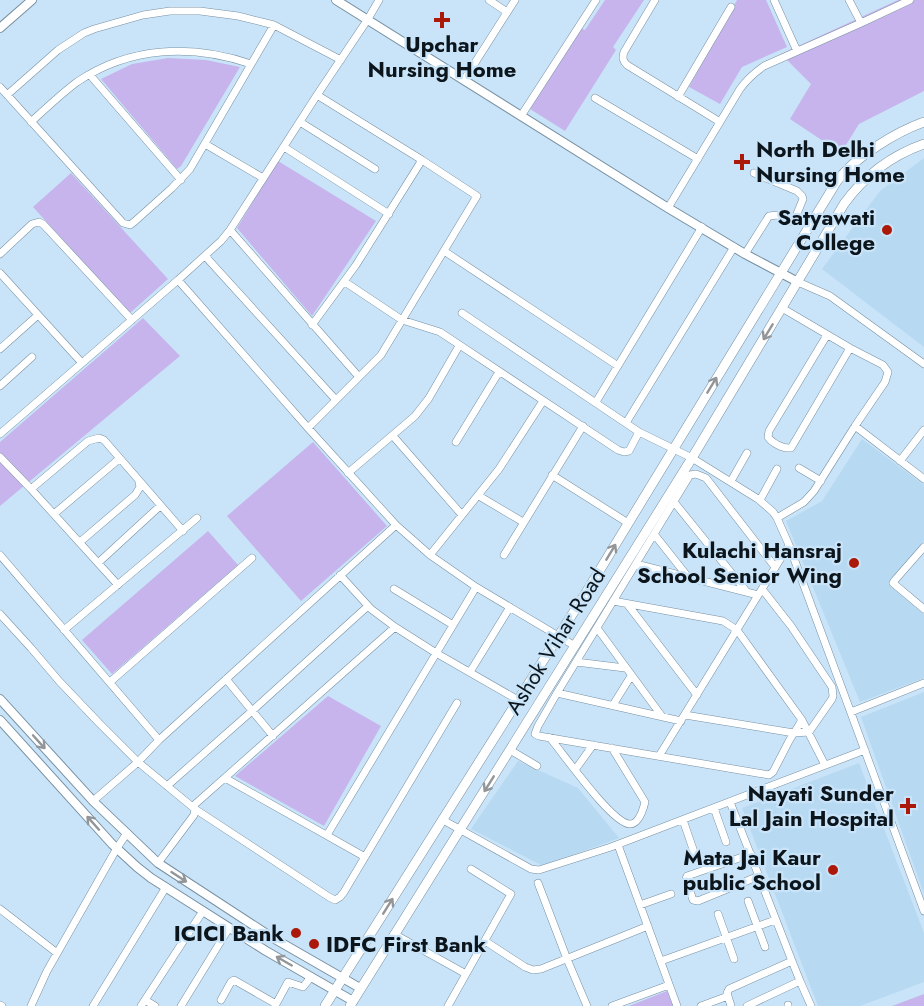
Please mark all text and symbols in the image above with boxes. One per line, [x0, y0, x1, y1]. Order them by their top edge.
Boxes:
marker: Upchar Nursing Home [433, 11, 451, 29]
place label: Upchar Nursing Home [368, 28, 516, 85]
place label: North Delhi Nursing Home [756, 133, 905, 190]
marker: North Delhi Nursing Home [733, 153, 751, 171]
place label: Satyawati College [778, 201, 875, 258]
marker: Satyawati College [880, 223, 894, 237]
one-way arrow [761, 323, 773, 340]
one-way arrow [707, 377, 719, 394]
place label: Kulachi Hansraj School Senior Wing [637, 534, 842, 591]
one-way arrow [605, 544, 617, 561]
marker: Kulachi Hansraj School Senior Wing [847, 556, 861, 570]
street label: Ashok Vihar Road [497, 562, 613, 720]
one-way arrow [32, 734, 46, 749]
one-way arrow [482, 775, 494, 792]
place label: Nayati Sunder Lal Jain Hospital [729, 777, 894, 834]
marker: Nayati Sunder Lal Jain Hospital [899, 797, 917, 815]
one-way arrow [87, 816, 101, 831]
place label: Mata Jai Kaur public School [683, 841, 821, 898]
marker: Mata Jai Kaur public School [826, 863, 840, 877]
one-way arrow [171, 870, 188, 883]
one-way arrow [383, 898, 395, 915]
place label: ICICI Bank [174, 917, 284, 949]
marker: ICICI Bank [289, 926, 303, 940]
place label: IDFC First Bank [326, 928, 486, 960]
marker: IDFC First Bank [307, 937, 321, 951]
one-way arrow [276, 955, 293, 967]

